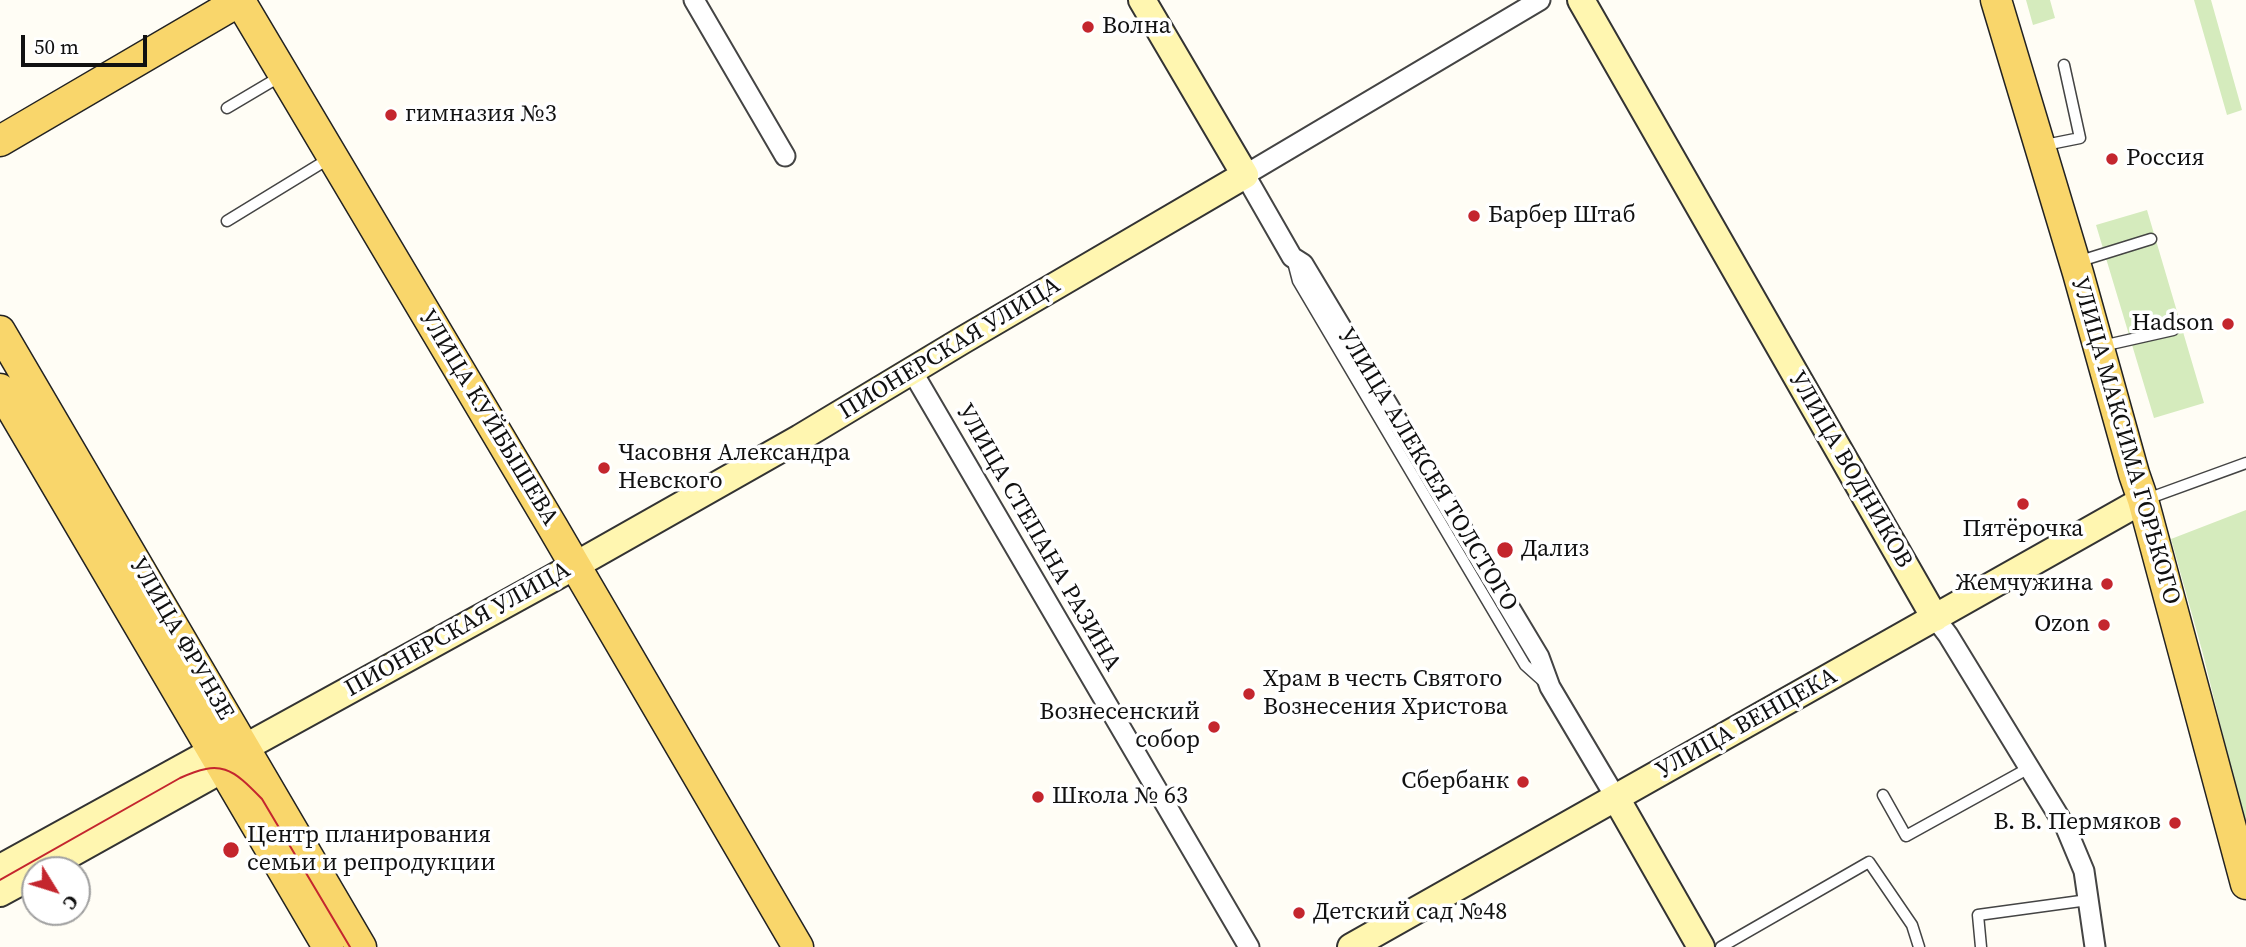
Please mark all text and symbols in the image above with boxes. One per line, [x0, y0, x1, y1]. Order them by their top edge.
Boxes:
place label: Волна [1102, 13, 1171, 41]
marker: Волна [1080, 19, 1096, 35]
scale bar [24, 21, 150, 65]
text: 50 m [34, 32, 79, 61]
place label: гимназия №3 [405, 101, 557, 129]
marker: гимназия №3 [383, 107, 399, 123]
place label: Россия [2126, 145, 2205, 173]
marker: Россия [2104, 151, 2120, 167]
place label: Барбер Штаб [1488, 202, 1635, 230]
marker: Барбер Штаб [1466, 208, 1482, 224]
street label: ПИОНЕРСКАЯ УЛИЦА [834, 271, 1066, 427]
street label: УЛИЦА МАКСИМА ГОРЬКОГО [2064, 274, 2186, 608]
street label: УЛИЦА КУЙБЫШЕВА [412, 305, 564, 531]
place label: Hadson [2132, 310, 2214, 338]
marker: Hadson [2220, 316, 2236, 332]
street label: УЛИЦА АЛЕКСЕЯ ТОЛСТОГО [1331, 323, 1523, 617]
street label: УЛИЦА ВОДНИКОВ [1782, 367, 1918, 573]
street label: УЛИЦА СТЕПАНА РАЗИНА [950, 399, 1126, 677]
place label: Часовня Александра Невского [618, 440, 850, 496]
marker: Часовня Александра Невского [596, 460, 612, 476]
marker: Пятёрочка [2015, 496, 2031, 512]
place label: Пятёрочка [1962, 516, 2084, 544]
place label: Дализ [1521, 536, 1589, 564]
marker: Дализ [1495, 540, 1515, 560]
street label: УЛИЦА ФРУНЗЕ [123, 553, 239, 725]
street label: ПИОНЕРСКАЯ УЛИЦА [340, 556, 576, 704]
place label: Жемчужина [1955, 570, 2093, 598]
marker: Жемчужина [2099, 576, 2115, 592]
place label: Ozon [2034, 611, 2090, 639]
marker: Ozon [2096, 617, 2112, 633]
street label: УЛИЦА ВЕНЦЕКА [1652, 662, 1842, 786]
place label: Храм в честь Святого Вознесения Христова [1263, 666, 1508, 722]
marker: Храм в честь Святого Вознесения Христова [1241, 686, 1257, 702]
place label: Вознесенский собор [1039, 699, 1200, 755]
marker: Вознесенский собор [1206, 719, 1222, 735]
place label: Сбербанк [1401, 768, 1509, 796]
marker: Сбербанк [1515, 774, 1531, 790]
place label: Школа № 63 [1052, 783, 1188, 811]
marker: Школа № 63 [1030, 789, 1046, 805]
place label: В. В. Пермяков [1994, 809, 2161, 837]
marker: В. В. Пермяков [2167, 815, 2183, 831]
place label: Центр планирования семьи и репродукции [247, 822, 496, 878]
marker: Центр планирования семьи и репродукции [221, 840, 241, 860]
north arrow [21, 856, 91, 926]
text: С [57, 890, 85, 915]
place label: Детский сад №48 [1313, 899, 1507, 927]
marker: Детский сад №48 [1291, 905, 1307, 921]

